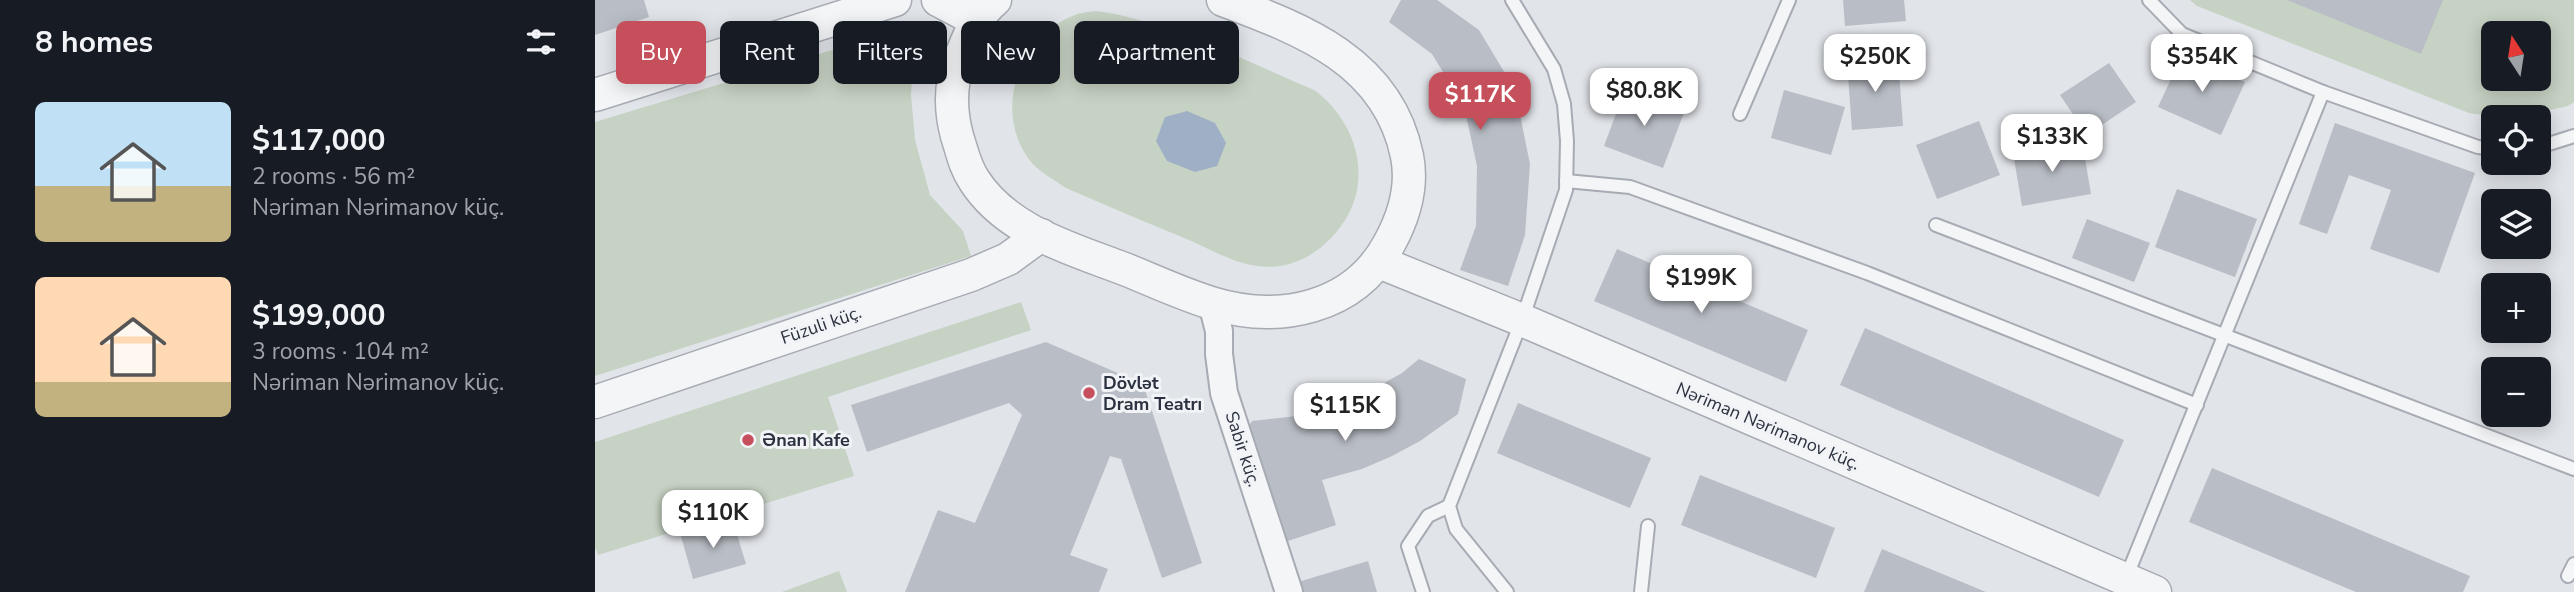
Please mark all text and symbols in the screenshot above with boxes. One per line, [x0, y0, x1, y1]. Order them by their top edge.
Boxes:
chip: Buy [616, 21, 706, 84]
chip: Rent [720, 21, 819, 84]
chip: Filters [833, 21, 947, 84]
chip: New [961, 21, 1060, 84]
chip: Apartment [1074, 21, 1239, 84]
north arrow [2481, 21, 2551, 91]
map controls [2481, 21, 2551, 427]
text: 8 homes [35, 22, 153, 63]
icon: filters [522, 23, 560, 61]
pin: $250K [1826, 34, 1924, 94]
pin: $354K [2153, 34, 2251, 94]
text: $250K [1840, 41, 1910, 72]
text: $354K [2167, 41, 2237, 72]
pin: $80.8K [1587, 68, 1701, 128]
pin: $117K [1431, 72, 1529, 132]
text: $80.8K [1606, 75, 1682, 106]
text: $117K [1445, 79, 1515, 110]
button: locate [2481, 105, 2551, 175]
pin: $133K [2003, 114, 2101, 174]
text: $117,000 [252, 120, 385, 161]
text: $133K [2017, 121, 2087, 152]
icon: home [91, 130, 175, 214]
text: 2 rooms · 56 m² [252, 161, 415, 192]
button: layers [2481, 189, 2551, 259]
text: Nəriman Nərimanov küç. [252, 192, 504, 223]
pin: $199K [1652, 256, 1750, 315]
text: $199K [1666, 262, 1736, 293]
button: + [2481, 273, 2551, 343]
text: $199,000 [252, 295, 385, 336]
street label: Füzuli küç. [777, 300, 865, 350]
icon: home [91, 305, 175, 389]
text: 3 rooms · 104 m² [252, 336, 429, 367]
button: − [2481, 357, 2551, 427]
text: Nəriman Nərimanov küç. [252, 367, 504, 398]
place label: Dövlət Dram Teatrı [1103, 371, 1202, 416]
street label: Nəriman Nərimanov küç. [1672, 376, 1864, 476]
pin: $115K [1296, 384, 1394, 443]
marker: Dövlət Dram Teatrı [1081, 385, 1097, 401]
text: $115K [1310, 390, 1380, 421]
street label: Sabir küç. [1220, 408, 1266, 490]
place label: Ənan Kafe [762, 428, 850, 452]
marker: Ənan Kafe [740, 432, 756, 448]
pin: $110K [664, 490, 762, 550]
text: $110K [678, 497, 748, 528]

